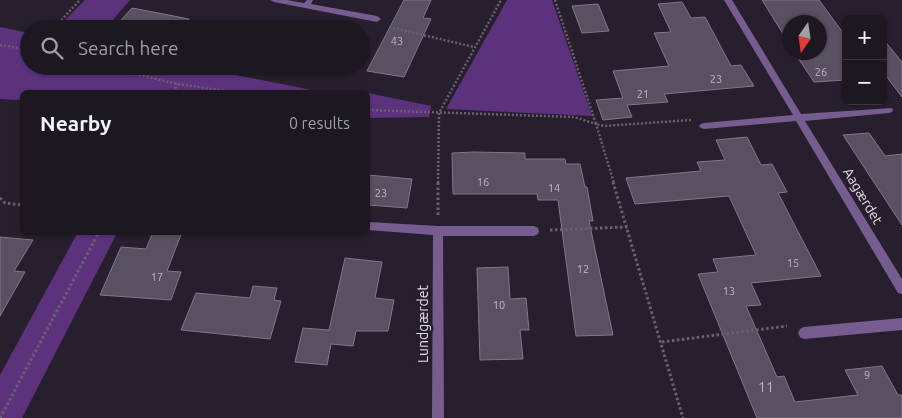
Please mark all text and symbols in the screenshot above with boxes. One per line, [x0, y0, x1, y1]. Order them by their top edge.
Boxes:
north arrow [782, 15, 827, 60]
map controls [842, 15, 887, 105]
button: + [842, 15, 887, 60]
search box [20, 20, 370, 75]
icon: search [38, 34, 66, 62]
house number: 43 [391, 35, 403, 47]
text: Search here [78, 37, 178, 59]
button: − [842, 60, 887, 105]
house number: 26 [815, 66, 827, 78]
house number: 23 [710, 73, 722, 85]
house number: 21 [637, 88, 649, 100]
text: Nearby [40, 111, 111, 135]
text: 0 results [289, 114, 350, 132]
street label: Aagærdet [840, 165, 886, 228]
house number: 16 [477, 176, 489, 188]
house number: 14 [548, 182, 560, 194]
house number: 23 [375, 187, 387, 199]
house number: 15 [787, 257, 799, 269]
house number: 12 [577, 263, 589, 275]
house number: 17 [151, 271, 163, 283]
street label: Lundgærdet [415, 284, 431, 363]
house number: 13 [723, 285, 735, 297]
house number: 10 [493, 299, 505, 311]
house number: 9 [864, 369, 870, 381]
house number: 11 [758, 379, 774, 395]

